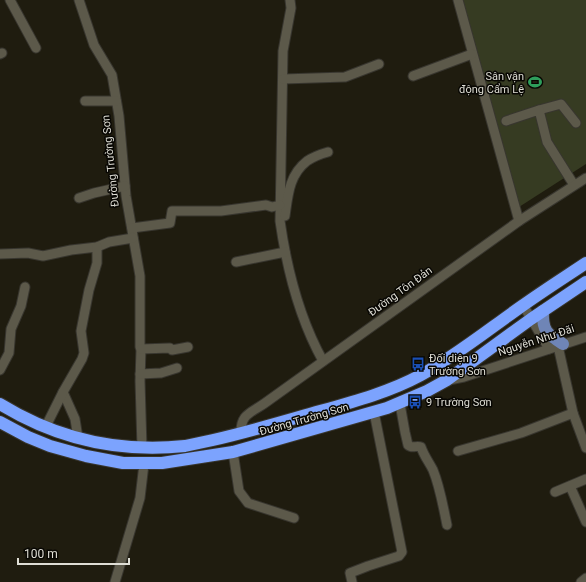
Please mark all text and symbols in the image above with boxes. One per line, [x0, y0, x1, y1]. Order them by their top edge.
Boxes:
place label: Sân vận động Cẩm Lệ [459, 70, 524, 96]
sports icon: Sân vận động Cẩm Lệ [527, 74, 543, 90]
street label: Đường Trường Sơn [99, 114, 122, 207]
street label: Đường Tôn Đản [366, 264, 435, 319]
street label: Nguyễn Như Đãi [496, 322, 576, 359]
place label: Đối diện 9 Trường Sơn [429, 352, 486, 378]
bus stop icon: Đối diện 9 Trường Sơn [410, 356, 426, 372]
bus stop icon: 9 Trường Sơn [407, 394, 423, 410]
place label: 9 Trường Sơn [426, 396, 492, 409]
street label: Đường Trường Sơn [258, 401, 350, 438]
scale bar [18, 540, 129, 566]
text: 100 m [24, 547, 58, 561]

